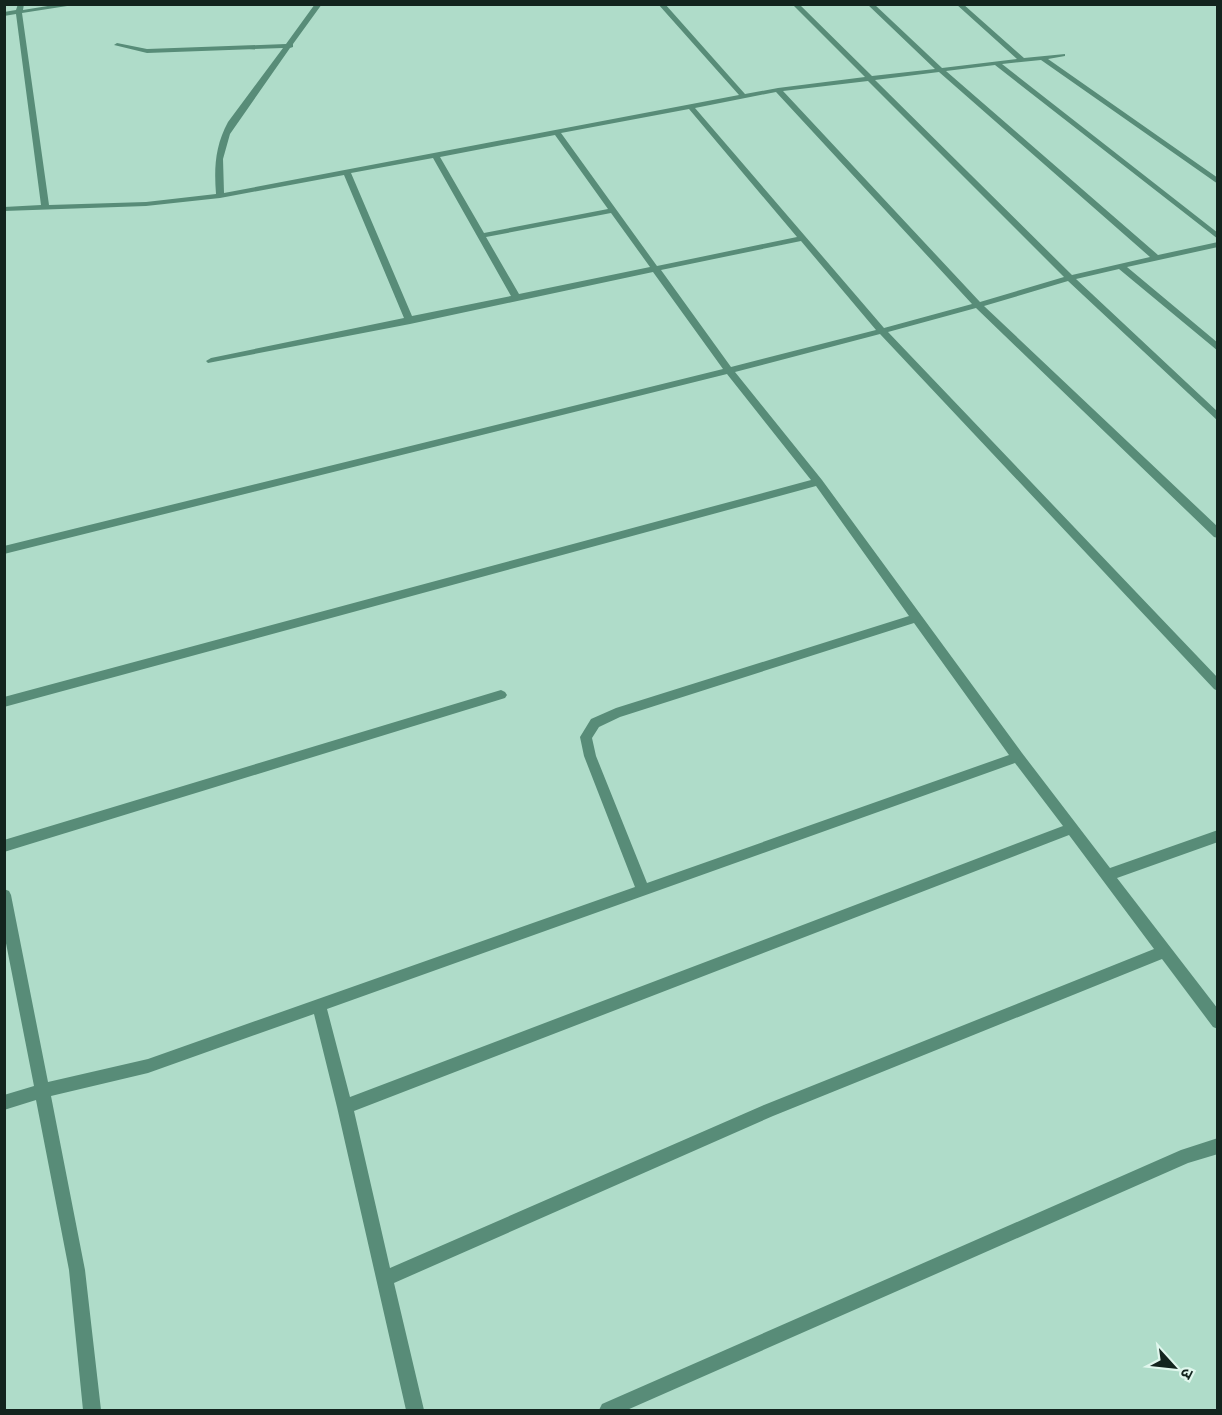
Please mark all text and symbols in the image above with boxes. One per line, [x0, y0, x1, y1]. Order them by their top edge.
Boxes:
north arrow [1144, 1337, 1204, 1397]
text: उ [1176, 1365, 1198, 1383]

